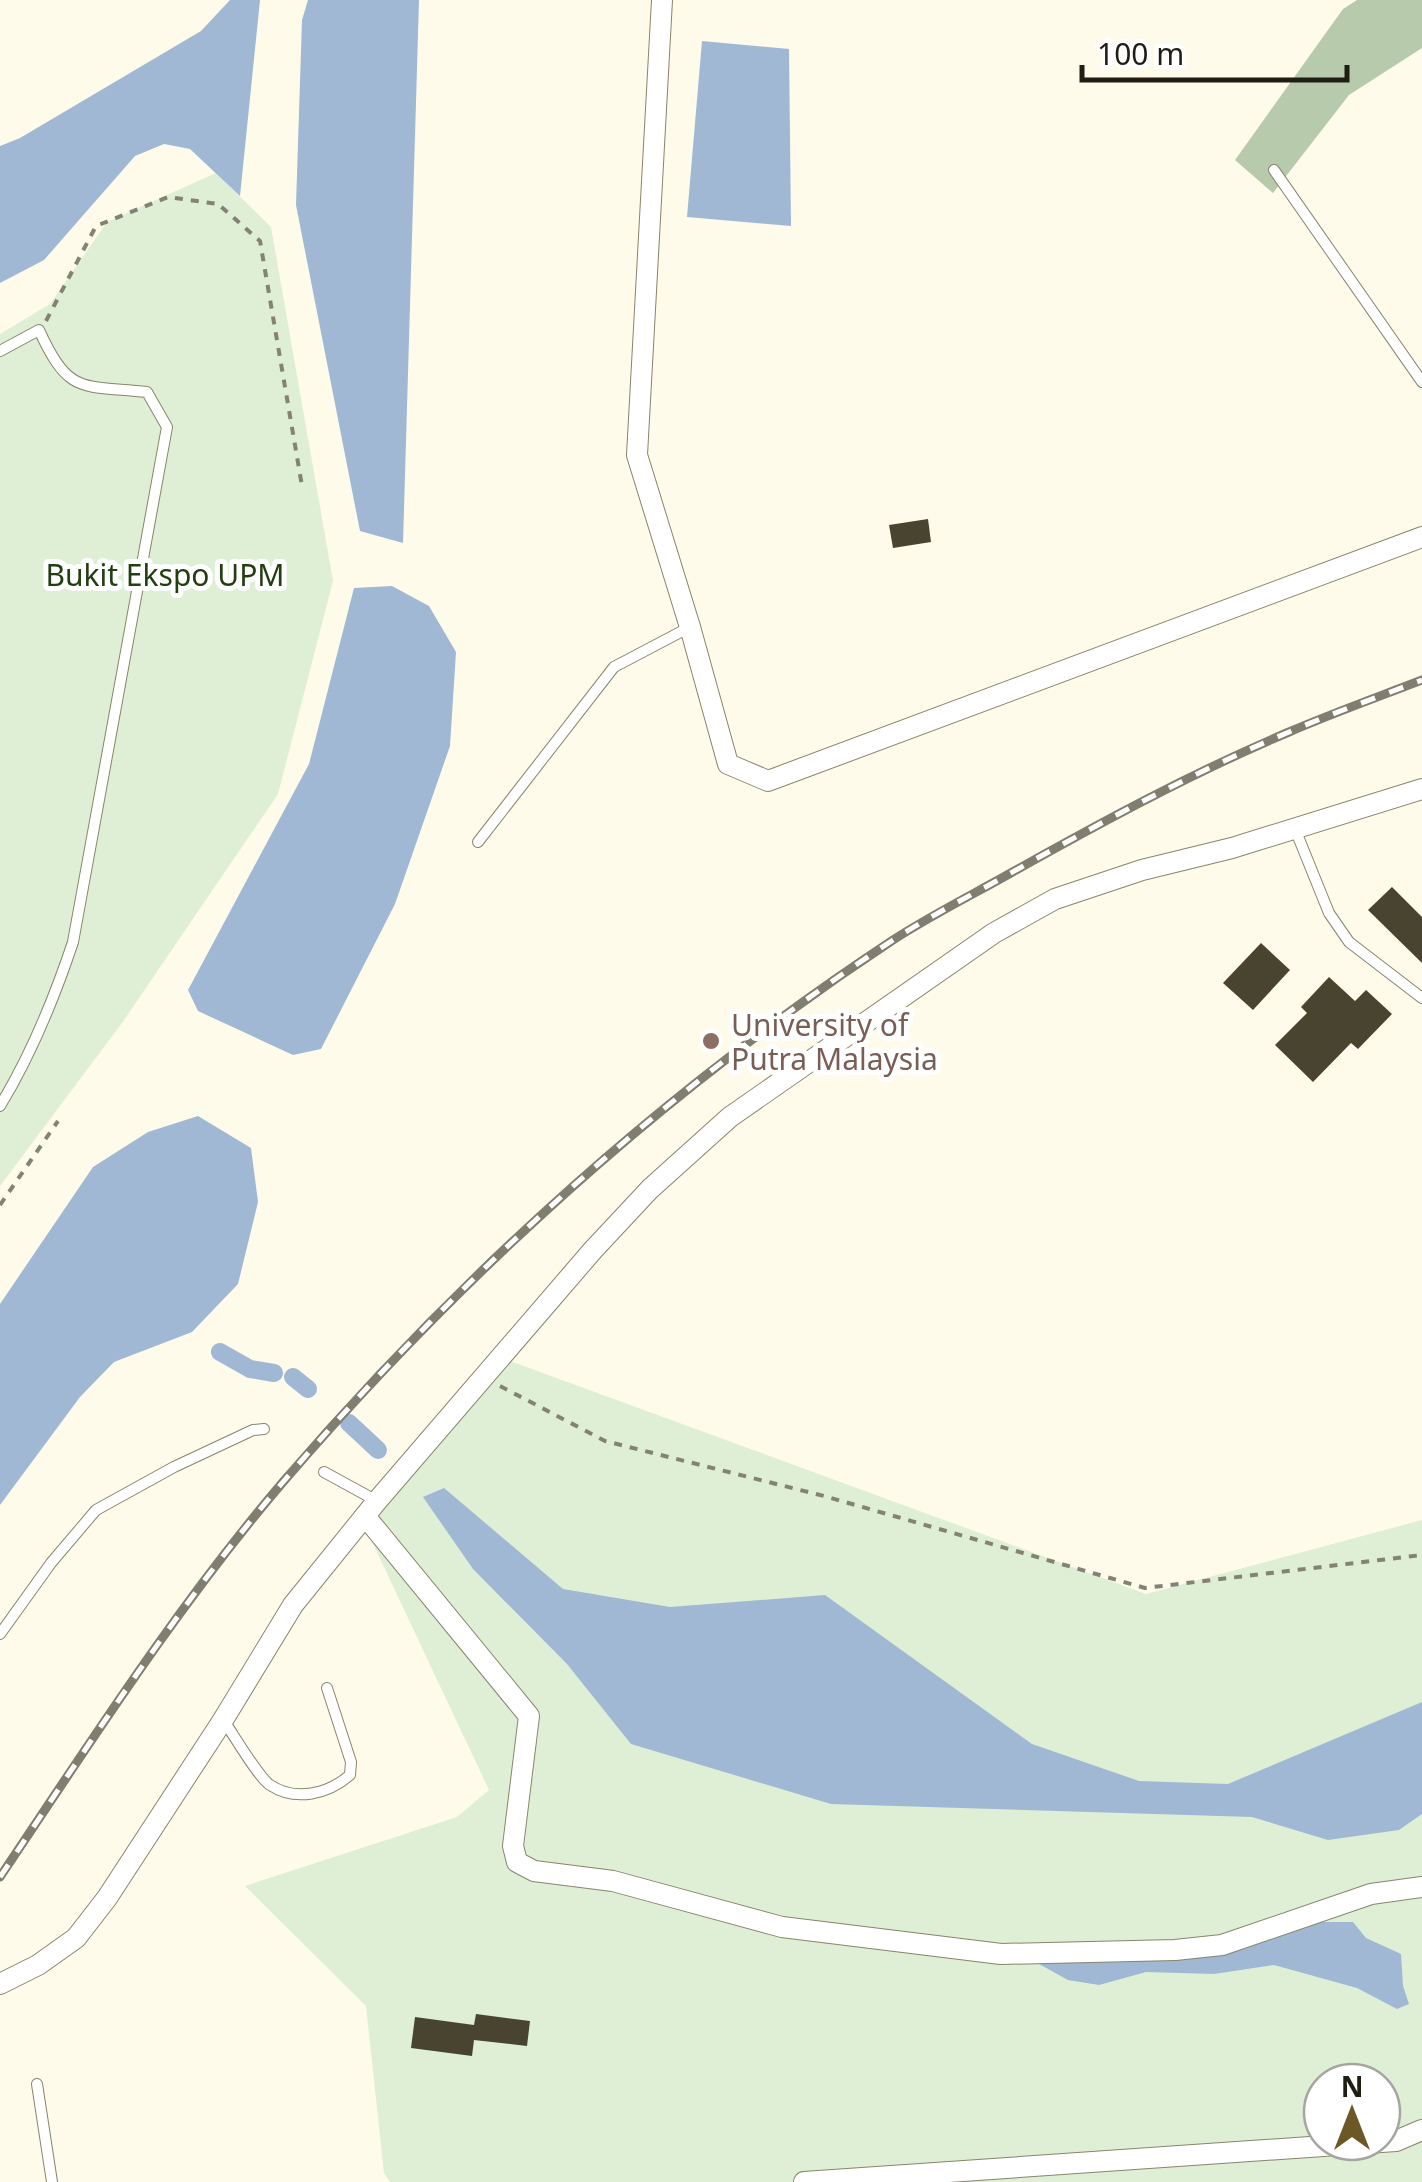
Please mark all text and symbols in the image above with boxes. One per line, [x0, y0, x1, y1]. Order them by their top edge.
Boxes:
scale bar [1082, 20, 1347, 82]
text: 100 m [1097, 33, 1184, 74]
park label: Bukit Ekspo UPM [45, 554, 285, 595]
place label: University of Putra Malaysia [731, 1004, 938, 1079]
marker: University of Putra Malaysia [700, 1030, 722, 1052]
north arrow [1302, 2062, 1402, 2162]
text: N [1341, 2067, 1363, 2105]

